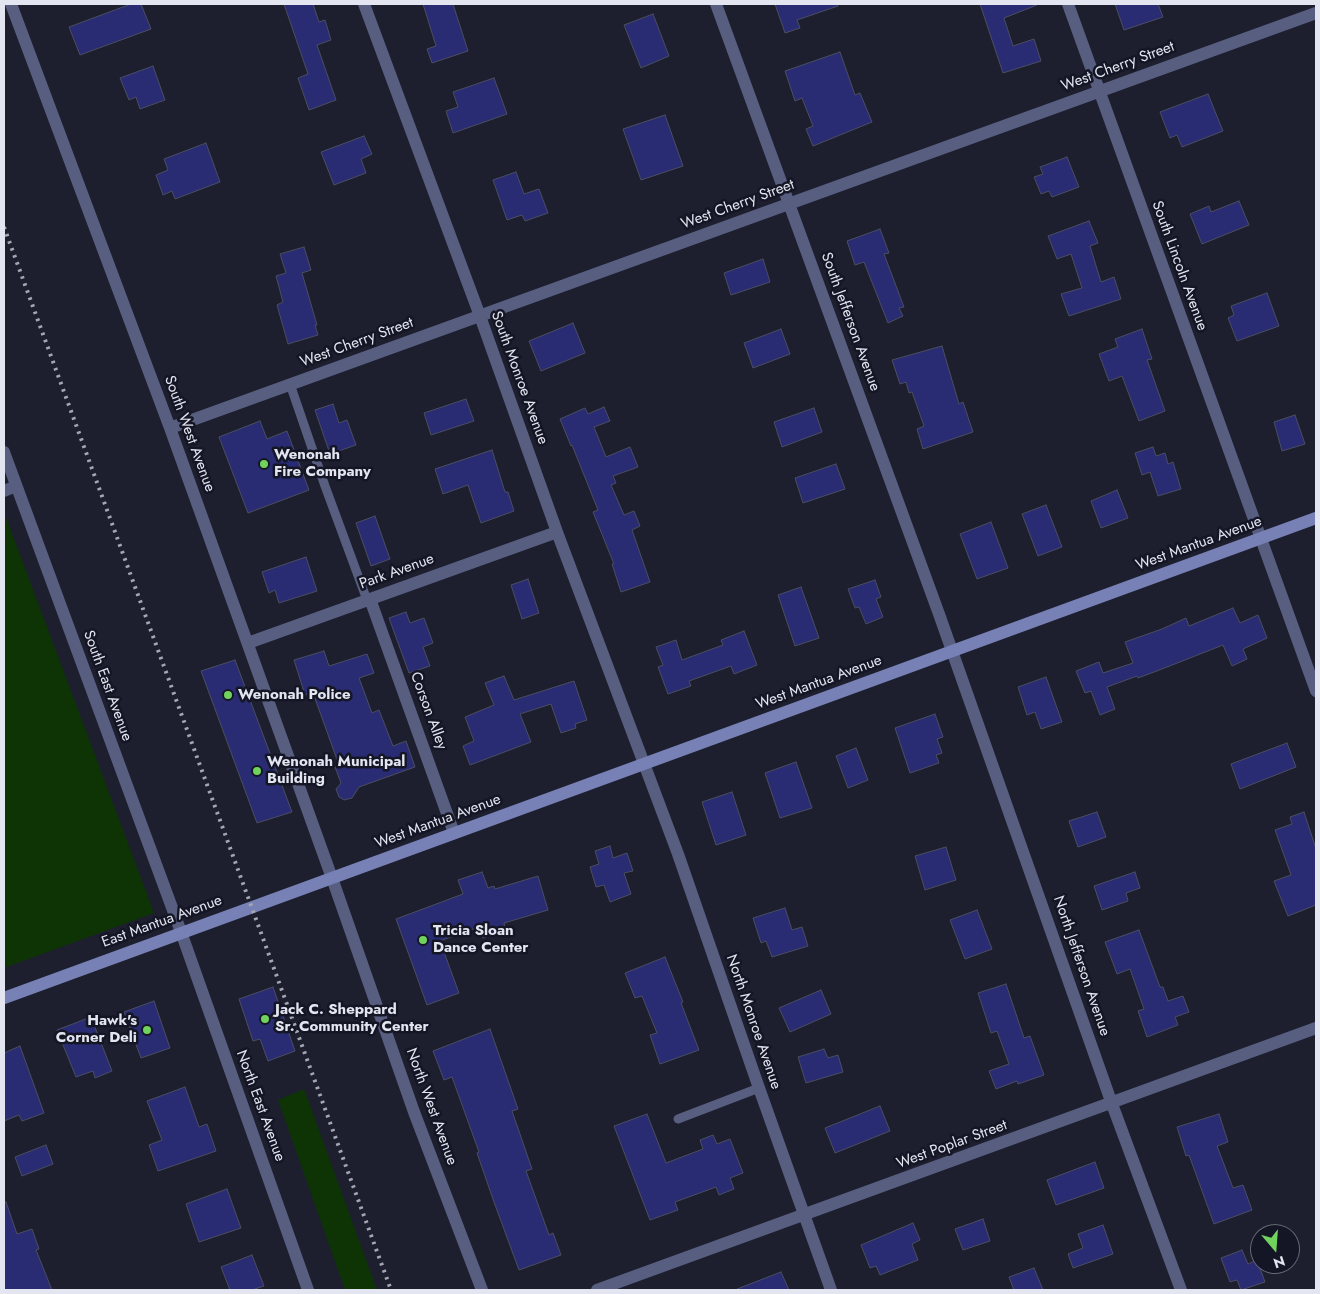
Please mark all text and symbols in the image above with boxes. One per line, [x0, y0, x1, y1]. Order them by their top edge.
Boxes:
street label: West Cherry Street [1059, 38, 1177, 96]
street label: West Cherry Street [679, 176, 797, 234]
street label: South Lincoln Avenue [1147, 199, 1211, 333]
street label: South Jefferson Avenue [817, 250, 883, 394]
street label: South Monroe Avenue [487, 309, 551, 447]
street label: West Cherry Street [298, 314, 416, 372]
street label: South West Avenue [160, 373, 218, 495]
place label: Wenonah Fire Company [274, 446, 371, 481]
marker: Wenonah Fire Company [258, 458, 270, 470]
street label: West Mantua Avenue [1134, 513, 1264, 575]
street label: Park Avenue [357, 550, 437, 594]
street label: South East Avenue [79, 628, 135, 744]
street label: West Mantua Avenue [754, 652, 884, 714]
street label: Corson Alley [406, 670, 450, 752]
place label: Wenonah Police [238, 686, 351, 704]
marker: Wenonah Police [222, 689, 234, 701]
place label: Wenonah Municipal Building [267, 753, 405, 788]
marker: Wenonah Municipal Building [251, 765, 263, 777]
street label: West Mantua Avenue [373, 791, 503, 853]
street label: East Mantua Avenue [99, 892, 225, 952]
street label: North Jefferson Avenue [1049, 894, 1113, 1038]
place label: Tricia Sloan Dance Center [433, 922, 528, 957]
marker: Tricia Sloan Dance Center [417, 934, 429, 946]
street label: North Monroe Avenue [722, 952, 784, 1092]
place label: Jack C. Sheppard Sr. Community Center [275, 1001, 429, 1036]
place label: Hawk's Corner Deli [56, 1012, 137, 1047]
marker: Jack C. Sheppard Sr. Community Center [259, 1013, 271, 1025]
marker: Hawk's Corner Deli [141, 1024, 153, 1036]
street label: North West Avenue [401, 1046, 461, 1168]
street label: North East Avenue [231, 1048, 289, 1164]
street label: West Poplar Street [894, 1117, 1010, 1173]
north arrow [1250, 1224, 1300, 1274]
text: N [1271, 1251, 1288, 1274]

